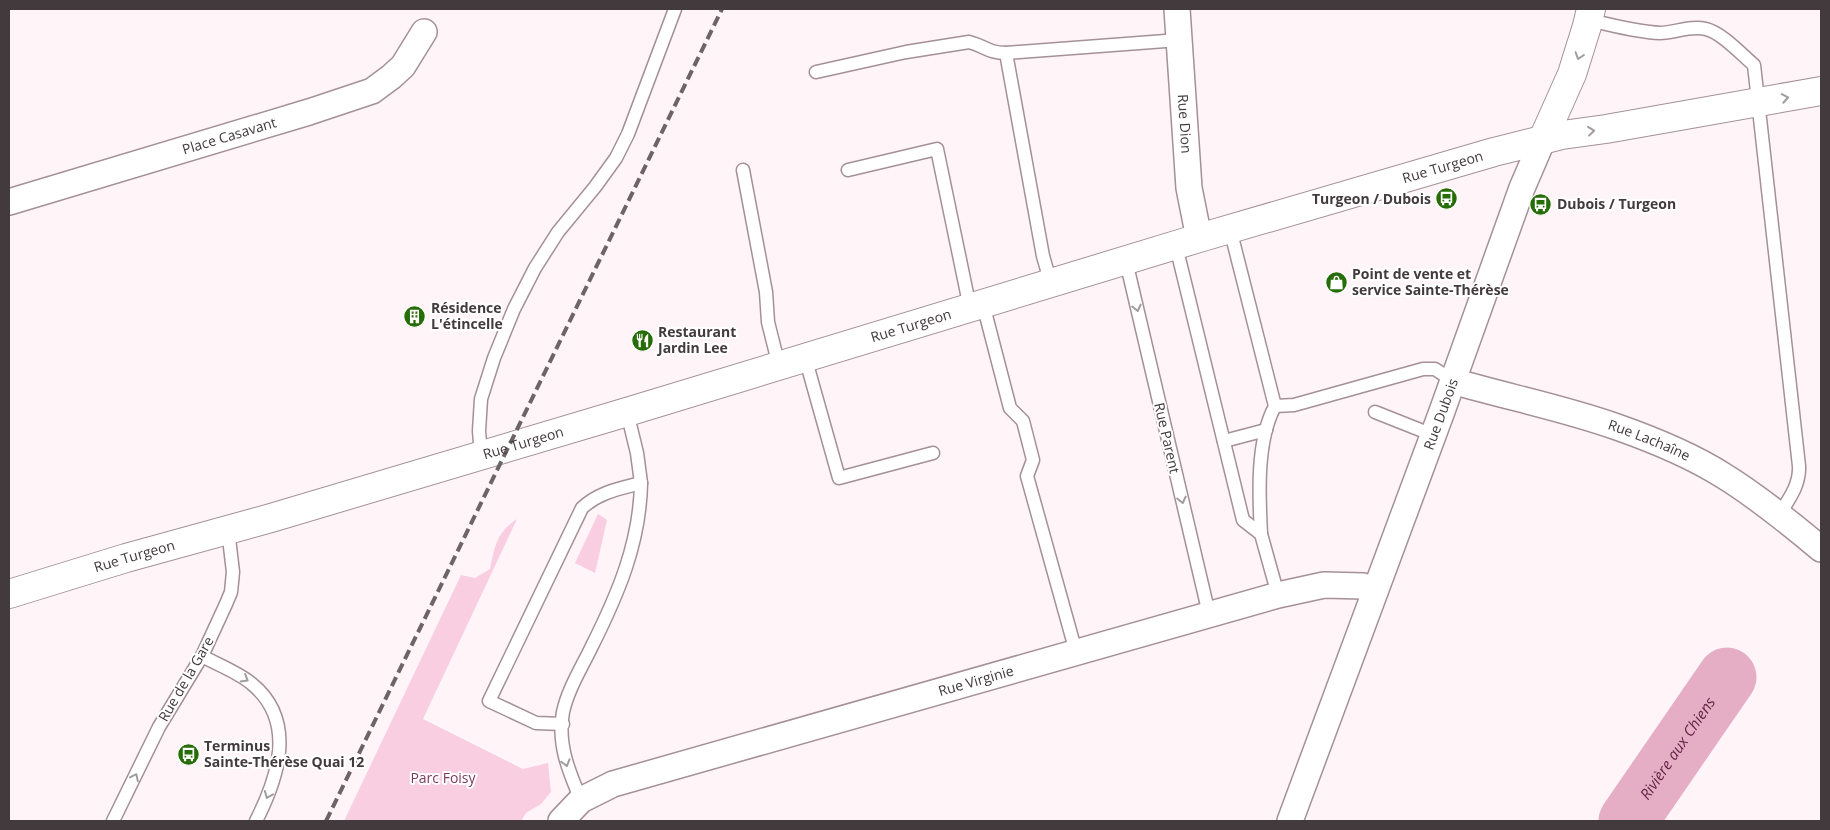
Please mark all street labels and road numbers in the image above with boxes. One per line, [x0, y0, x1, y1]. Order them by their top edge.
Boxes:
street label: Rue Dion [1174, 93, 1197, 154]
street label: Place Casavant [180, 112, 279, 159]
street label: Rue Turgeon [1400, 146, 1485, 187]
street label: Rue Turgeon [868, 304, 953, 346]
street label: Rue Dubois [1419, 375, 1462, 452]
street label: Rue Parent [1150, 401, 1185, 475]
street label: Rue Lachaîne [1606, 415, 1694, 465]
street label: Rue Turgeon [480, 421, 566, 463]
street label: Rue Turgeon [91, 535, 177, 576]
street label: Rue de la Gare [154, 633, 218, 725]
street label: Rue Virginie [936, 661, 1016, 700]

